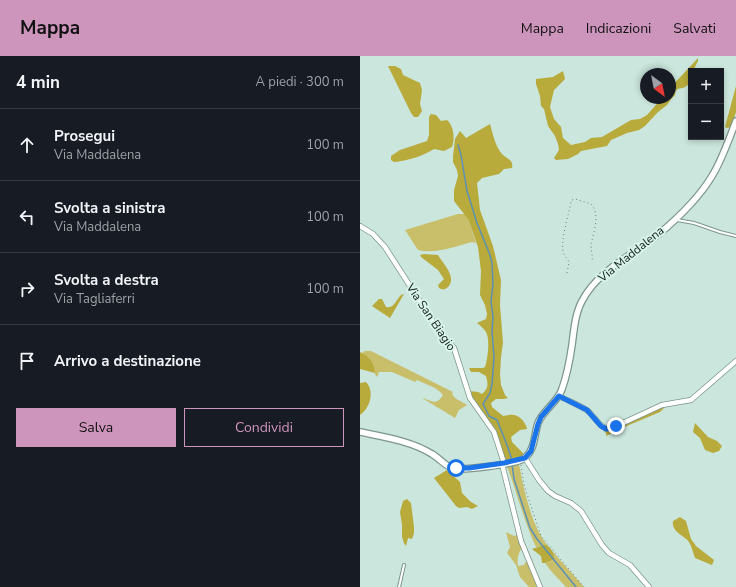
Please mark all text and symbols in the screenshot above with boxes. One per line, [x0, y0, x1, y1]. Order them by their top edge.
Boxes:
text: Mappa [20, 15, 80, 41]
text: Mappa [521, 19, 564, 38]
text: Indicazioni [586, 19, 651, 38]
text: Salvati [673, 19, 716, 38]
north arrow [640, 68, 676, 104]
map controls [688, 68, 724, 140]
button: + [688, 68, 724, 104]
text: 4 min [16, 71, 60, 94]
text: A piedi · 300 m [256, 73, 344, 91]
button: − [688, 104, 724, 140]
text: Prosegui [54, 126, 115, 146]
icon: ahead [16, 134, 38, 156]
text: 100 m [306, 136, 344, 154]
text: Via Maddalena [54, 146, 141, 164]
text: Svolta a sinistra [54, 198, 165, 218]
icon: left [16, 206, 38, 228]
text: 100 m [306, 208, 344, 226]
text: Via Maddalena [54, 218, 141, 236]
street label: Via Maddalena [594, 222, 667, 286]
text: Svolta a destra [54, 270, 159, 290]
icon: right [16, 278, 38, 300]
street label: Via San Biagio [402, 279, 460, 354]
text: 100 m [306, 280, 344, 298]
text: Via Tagliaferri [54, 290, 135, 308]
icon: arrive [16, 350, 38, 372]
text: Arrivo a destinazione [54, 351, 201, 371]
button: Salva [16, 408, 176, 447]
button: Condividi [184, 408, 344, 447]
route end [607, 417, 625, 435]
route start [447, 459, 465, 477]

